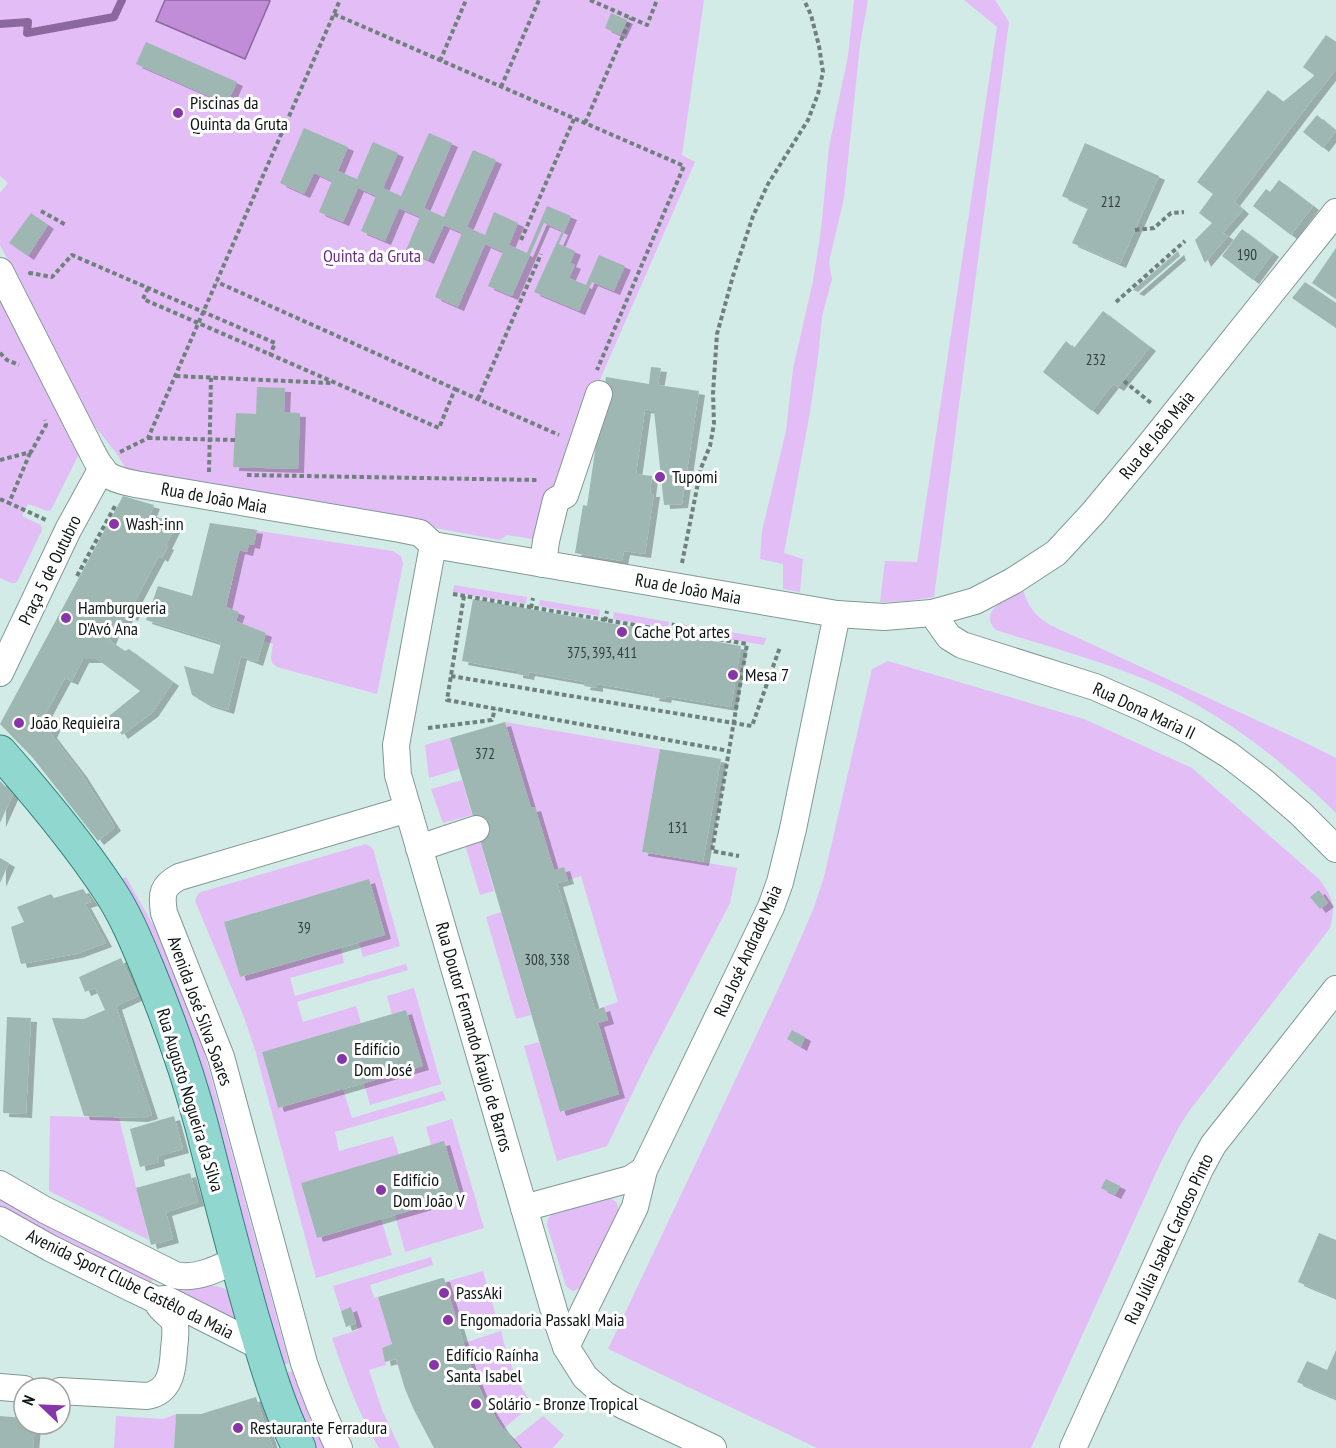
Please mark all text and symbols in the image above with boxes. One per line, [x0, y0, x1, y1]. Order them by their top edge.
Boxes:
place label: Piscinas da Quinta da Gruta [190, 91, 288, 135]
marker: Piscinas da Quinta da Gruta [171, 106, 185, 120]
house number: 212 [1101, 192, 1121, 211]
park label: Quinta da Gruta [323, 244, 421, 267]
house number: 190 [1237, 245, 1257, 264]
house number: 232 [1086, 350, 1106, 369]
street label: Rua de João Maia [1114, 386, 1199, 484]
place label: Tupomi [672, 465, 718, 488]
marker: Tupomi [653, 470, 667, 484]
street label: Rua de João Maia [159, 477, 269, 518]
street label: Praça 5 de Outubro [13, 511, 86, 628]
place label: Wash-inn [126, 512, 184, 535]
marker: Wash-inn [107, 517, 121, 531]
street label: Rua de João Maia [633, 568, 743, 609]
place label: Hamburgueria D'Avó Ana [78, 596, 166, 640]
marker: Hamburgueria D'Avó Ana [59, 611, 73, 625]
place label: Cache Pot artes [634, 620, 730, 643]
marker: Cache Pot artes [615, 625, 629, 639]
house number: 375, 393, 411 [567, 643, 637, 662]
place label: Mesa 7 [745, 663, 789, 686]
marker: Mesa 7 [726, 668, 740, 682]
street label: Rua Dona Maria II [1089, 677, 1199, 744]
place label: João Requieira [30, 711, 120, 734]
marker: João Requieira [12, 716, 26, 730]
house number: 372 [475, 744, 495, 763]
house number: 131 [668, 818, 688, 837]
street label: Rua José Andrade Maia [708, 881, 787, 1020]
house number: 39 [297, 918, 311, 937]
street label: Rua Doutor Fernando Áraujo de Barros [431, 919, 518, 1154]
street label: Avenida José Silva Soares [163, 933, 238, 1089]
house number: 308, 338 [524, 950, 570, 969]
street label: Rua Augusto Nogueira da Silva [152, 1005, 229, 1194]
place label: Edifício Dom José [354, 1037, 412, 1081]
marker: Edifício Dom José [335, 1052, 349, 1066]
street label: Rua Júlia Isabel Cardoso Pinto [1119, 1150, 1218, 1328]
place label: Edifício Dom João V [393, 1168, 465, 1212]
marker: Edifício Dom João V [374, 1183, 388, 1197]
street label: Avenida Sport Clube Castêlo da Maia [23, 1223, 238, 1344]
place label: PassAki [456, 1281, 502, 1304]
marker: PassAki [437, 1286, 451, 1300]
place label: Engomadoria PassakI Maia [460, 1308, 624, 1331]
marker: Engomadoria PassakI Maia [441, 1313, 455, 1327]
place label: Edifício Raínha Santa Isabel [446, 1343, 539, 1387]
marker: Edifício Raínha Santa Isabel [427, 1358, 441, 1372]
north arrow [12, 1376, 72, 1436]
text: N [17, 1392, 39, 1408]
place label: Solário - Bronze Tropical [488, 1392, 639, 1415]
marker: Solário - Bronze Tropical [469, 1397, 483, 1411]
place label: Restaurante Ferradura [250, 1416, 387, 1439]
marker: Restaurante Ferradura [231, 1421, 245, 1435]

